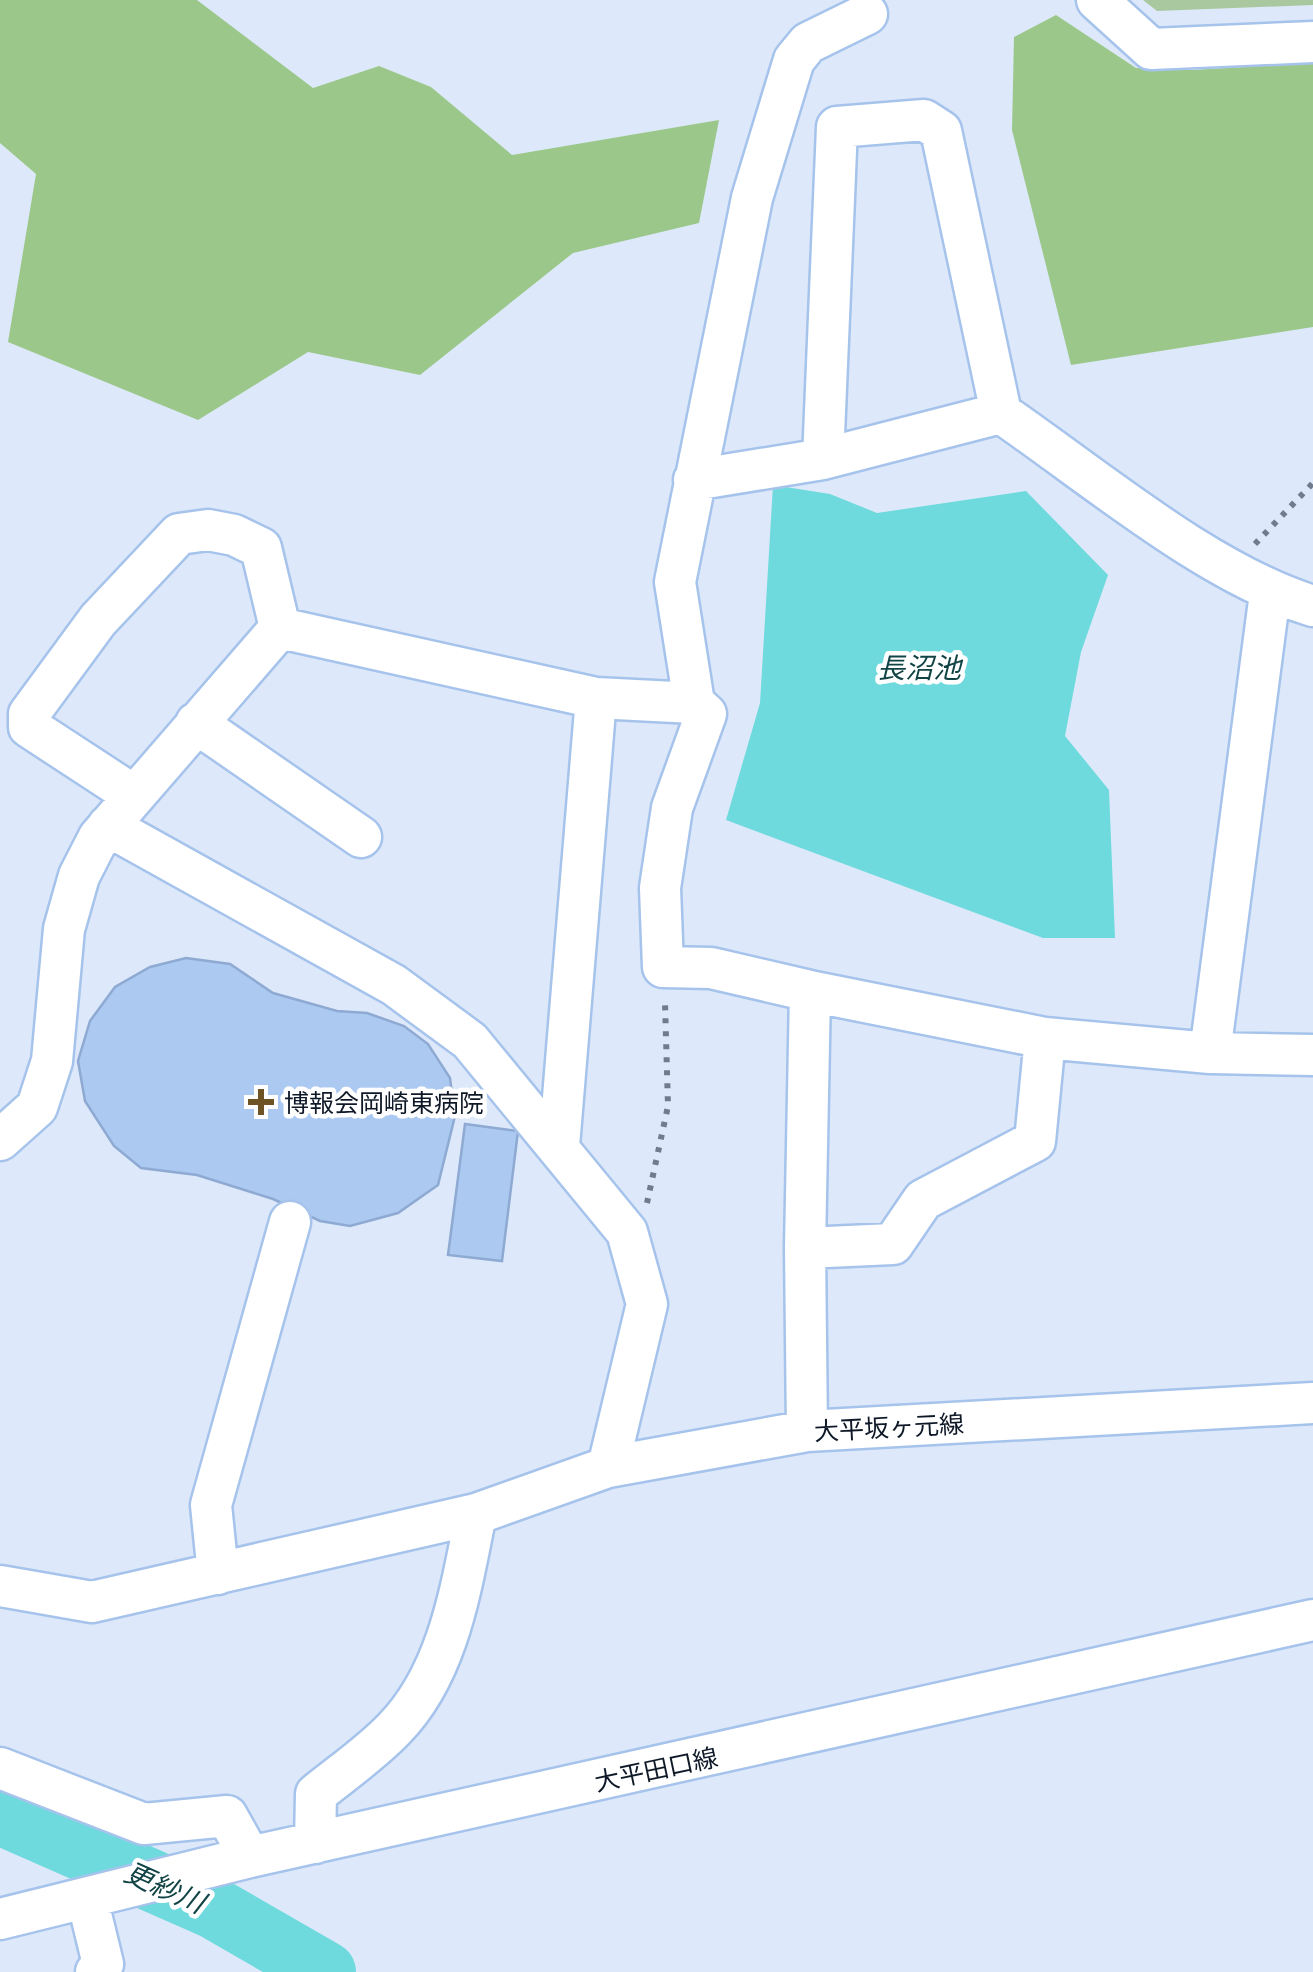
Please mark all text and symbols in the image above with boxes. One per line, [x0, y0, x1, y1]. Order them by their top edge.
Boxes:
water label: 長沼池 [877, 650, 964, 685]
place label: 博報会岡崎東病院 [284, 1087, 484, 1118]
marker: 博報会岡崎東病院 [248, 1089, 274, 1115]
street label: 大平坂ヶ元線 [813, 1408, 965, 1446]
street label: 大平田口線 [592, 1741, 720, 1797]
water label: 更紗川 [120, 1854, 213, 1921]

